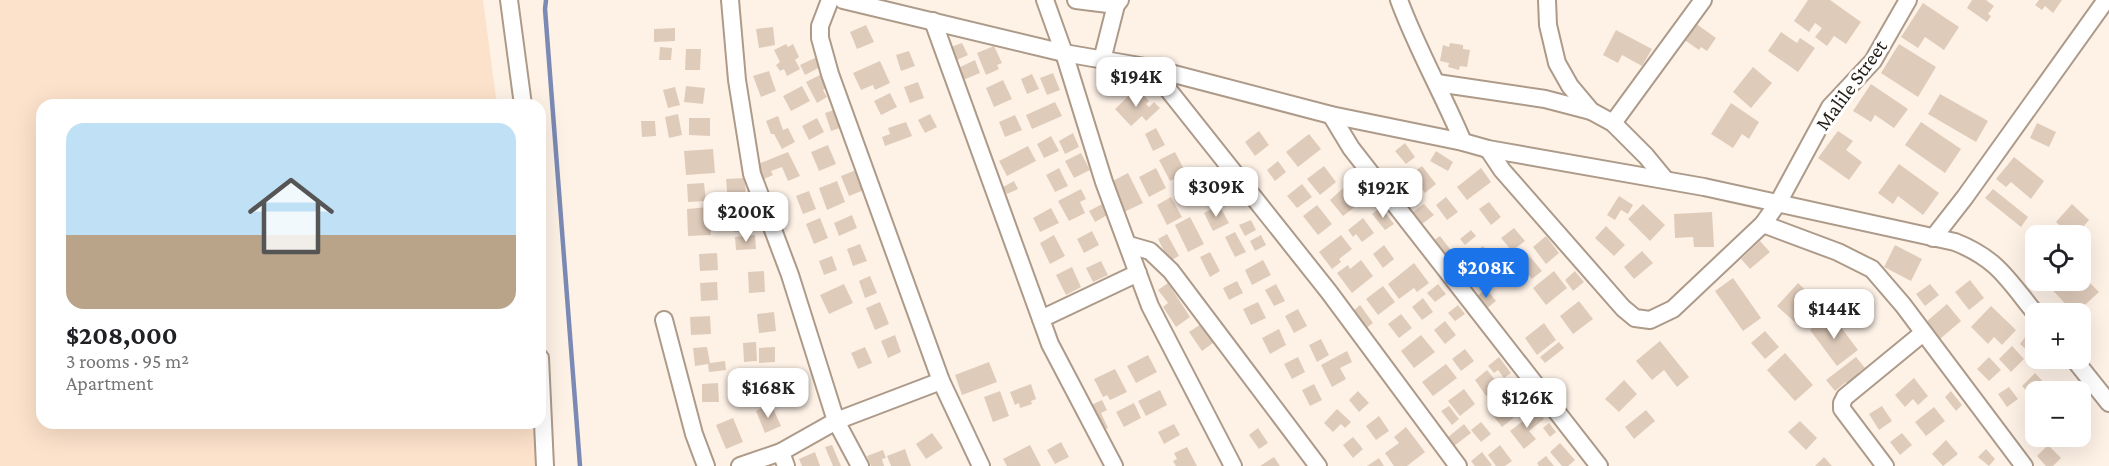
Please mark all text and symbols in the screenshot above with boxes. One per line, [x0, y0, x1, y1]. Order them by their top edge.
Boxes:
street label: Malile Street [1810, 34, 1892, 135]
pin: $194K [1094, 57, 1178, 108]
text: $194K [1110, 65, 1162, 87]
icon: home [237, 162, 345, 270]
pin: $309K [1174, 167, 1258, 218]
pin: $192K [1341, 168, 1425, 219]
text: $309K [1188, 175, 1244, 197]
text: $192K [1357, 176, 1409, 198]
pin: $200K [704, 192, 788, 243]
text: $200K [717, 200, 775, 222]
map controls [2025, 225, 2091, 447]
button: locate [2025, 225, 2091, 291]
pin: $208K [1444, 248, 1528, 299]
text: $208K [1458, 256, 1514, 278]
pin: $144K [1792, 289, 1876, 340]
text: $144K [1808, 297, 1860, 319]
button: + [2025, 303, 2091, 369]
text: $208,000 [66, 321, 178, 350]
text: 3 rooms · 95 m² [66, 350, 189, 372]
pin: $168K [726, 368, 810, 419]
text: Apartment [66, 372, 153, 394]
text: $168K [742, 376, 794, 398]
pin: $126K [1485, 378, 1569, 429]
button: − [2025, 381, 2091, 447]
text: $126K [1501, 386, 1553, 408]

